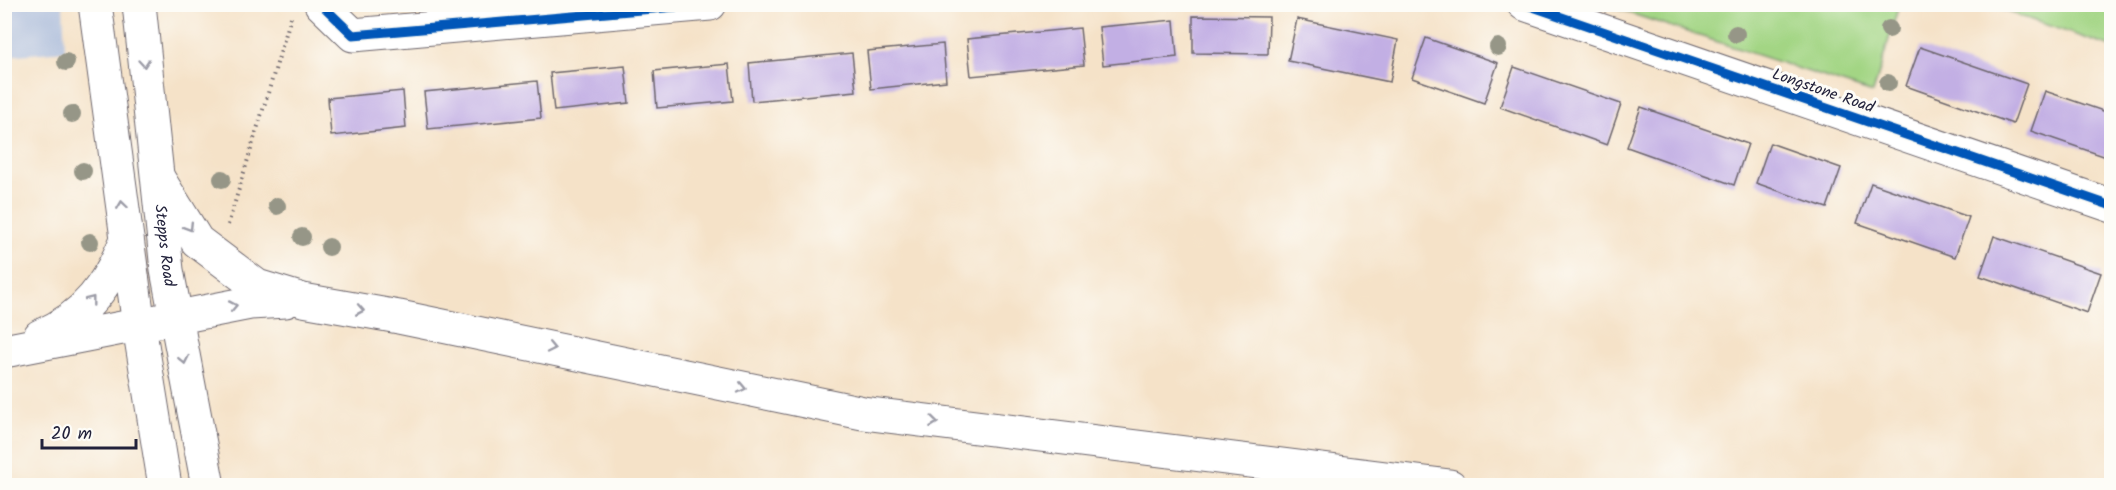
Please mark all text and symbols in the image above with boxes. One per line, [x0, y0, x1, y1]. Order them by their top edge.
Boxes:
one-way arrow [137, 58, 150, 67]
street label: Longstone Road [1769, 62, 1878, 121]
one-way arrow [117, 201, 129, 210]
street label: Stepps Road [148, 203, 183, 290]
one-way arrow [181, 221, 193, 231]
one-way arrow [83, 296, 94, 307]
one-way arrow [227, 300, 237, 313]
one-way arrow [355, 303, 365, 316]
one-way arrow [546, 341, 556, 354]
one-way arrow [177, 355, 190, 365]
one-way arrow [737, 381, 747, 394]
scale bar [42, 412, 136, 450]
one-way arrow [930, 415, 939, 428]
text: 20 m [51, 420, 92, 449]

